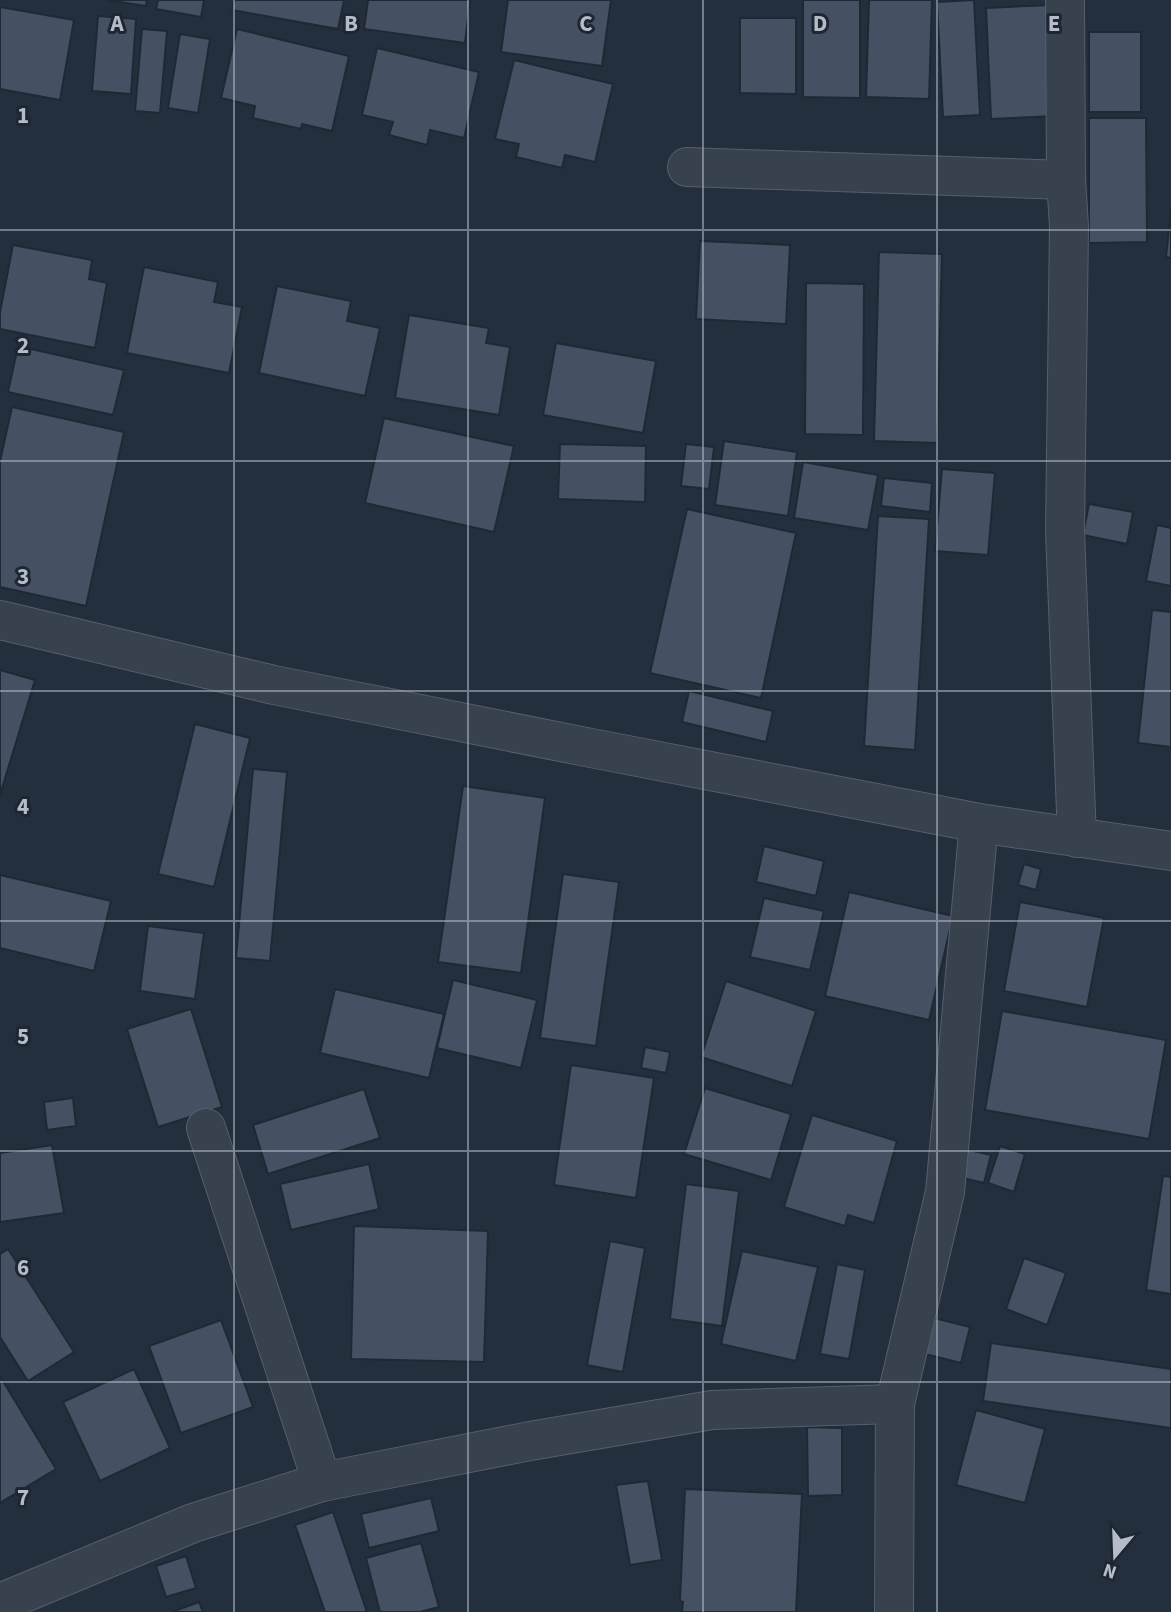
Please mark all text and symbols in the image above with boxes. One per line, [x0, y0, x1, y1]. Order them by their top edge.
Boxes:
text: A [109, 7, 124, 40]
text: B [344, 7, 358, 40]
text: C [579, 7, 593, 40]
text: D [813, 7, 827, 40]
text: E [1048, 7, 1060, 40]
text: 1 [17, 99, 29, 132]
text: 2 [17, 329, 29, 362]
text: 3 [17, 560, 29, 593]
text: 4 [17, 790, 29, 823]
text: 5 [17, 1020, 29, 1053]
text: 6 [17, 1251, 29, 1284]
text: 7 [17, 1481, 29, 1514]
north arrow [1080, 1521, 1150, 1591]
text: N [1100, 1556, 1120, 1585]

